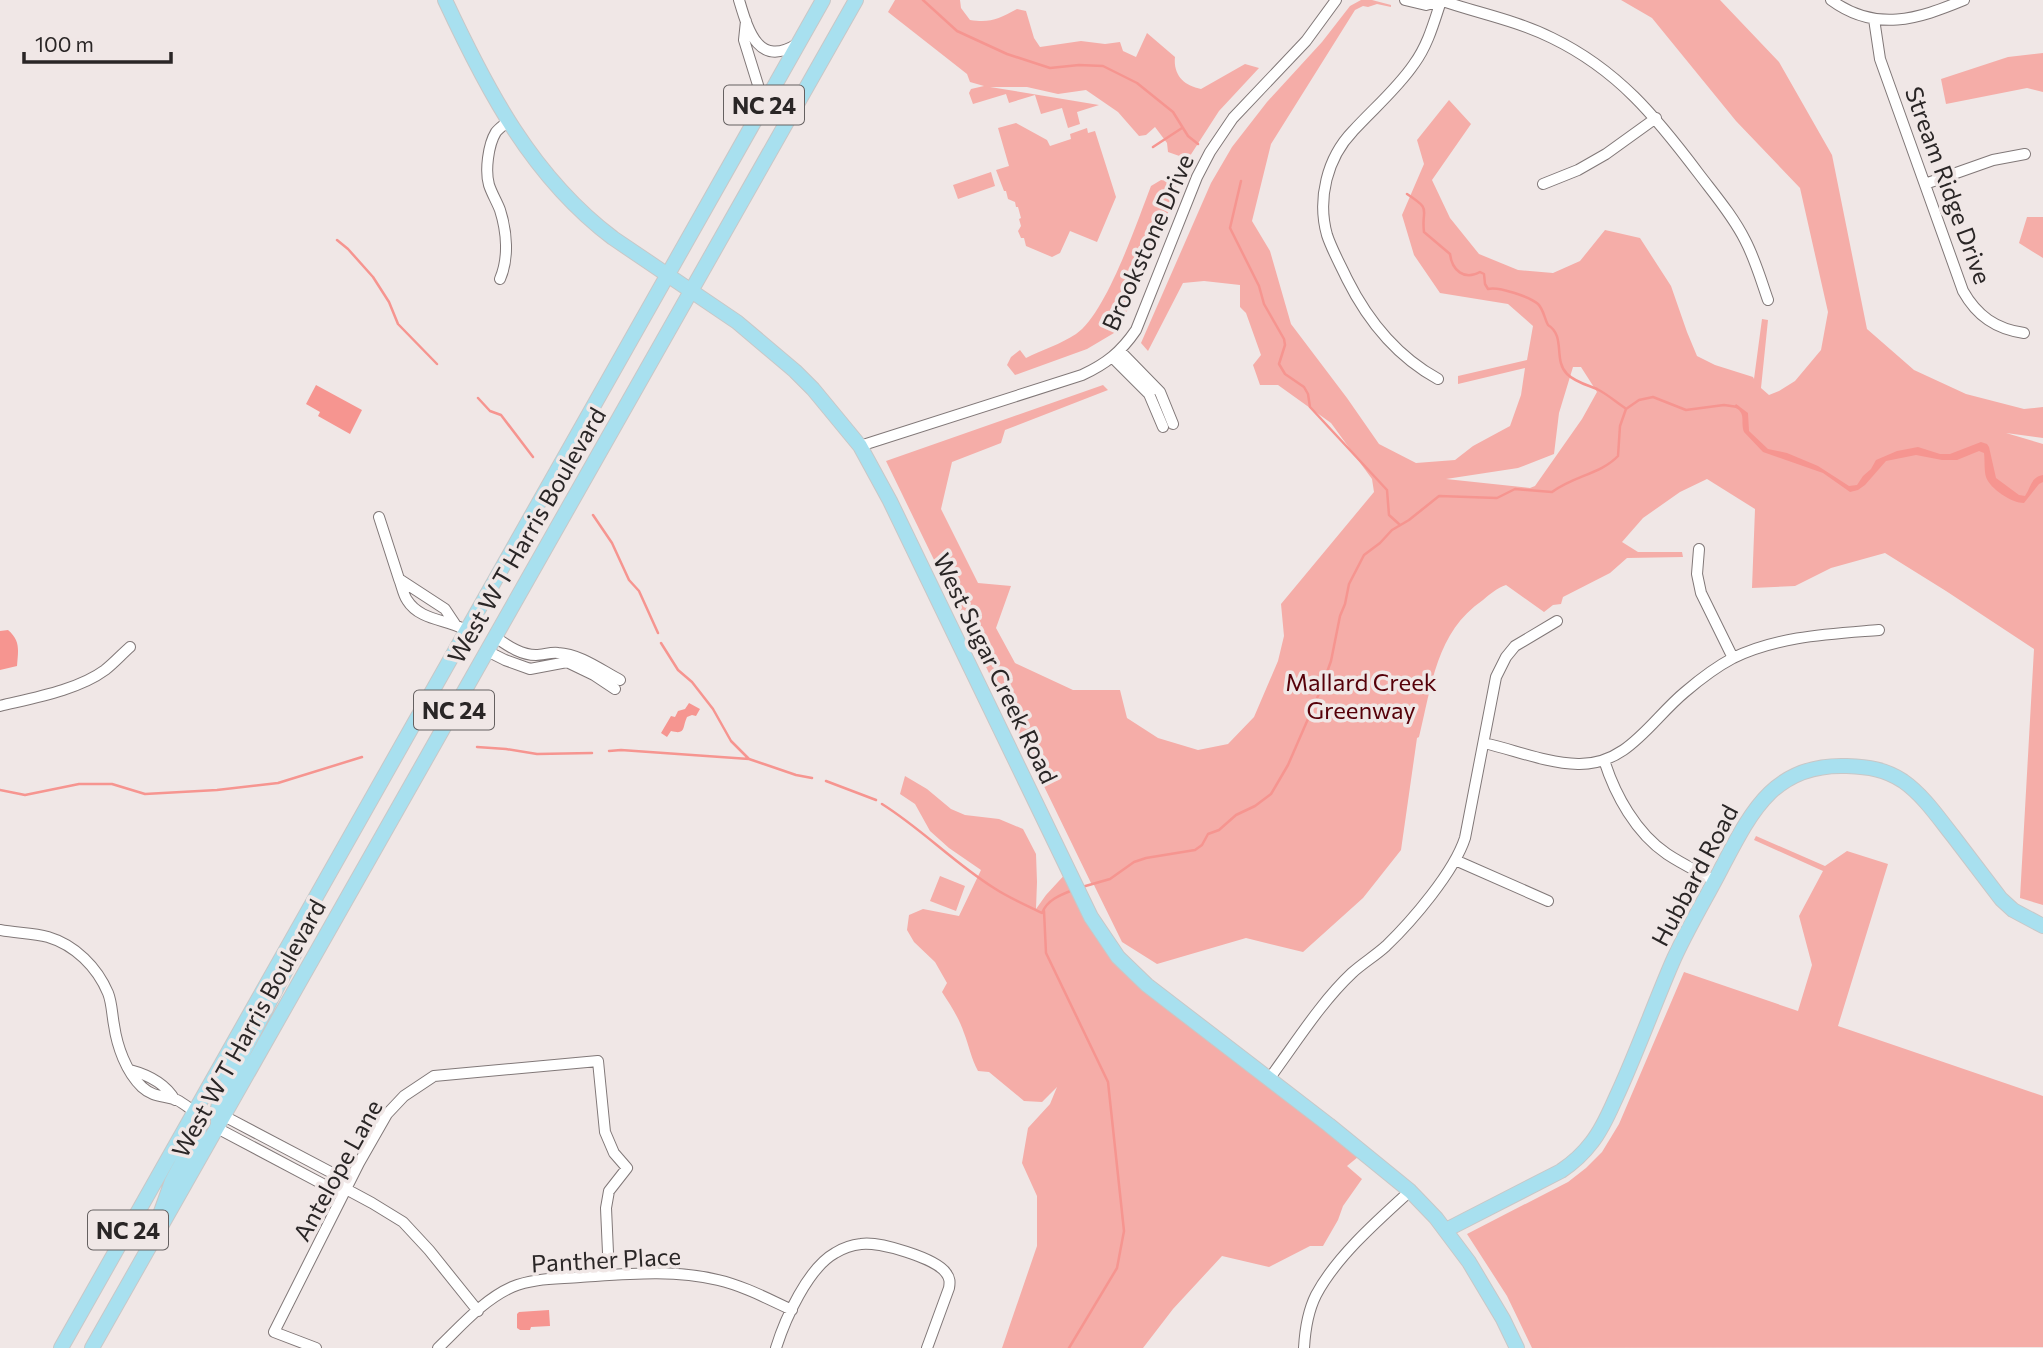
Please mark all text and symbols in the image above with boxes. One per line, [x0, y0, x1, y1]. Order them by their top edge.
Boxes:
scale bar [24, 21, 172, 65]
text: 100 m [35, 31, 94, 56]
street label: Stream Ridge Drive [1900, 82, 1998, 288]
road number: NC 24 [724, 86, 804, 124]
street label: Brookstone Drive [1095, 149, 1199, 335]
street label: West W T Harris Boulevard [441, 402, 611, 668]
street label: West Sugar Creek Road [928, 548, 1064, 788]
park label: Mallard Creek Greenway [1285, 667, 1437, 724]
road number: NC 24 [414, 690, 494, 730]
street label: Hubbard Road [1645, 799, 1743, 951]
street label: West W T Harris Boulevard [165, 894, 331, 1162]
street label: Antelope Lane [286, 1094, 388, 1246]
road number: NC 24 [88, 1210, 168, 1250]
street label: Panther Place [530, 1241, 682, 1277]

